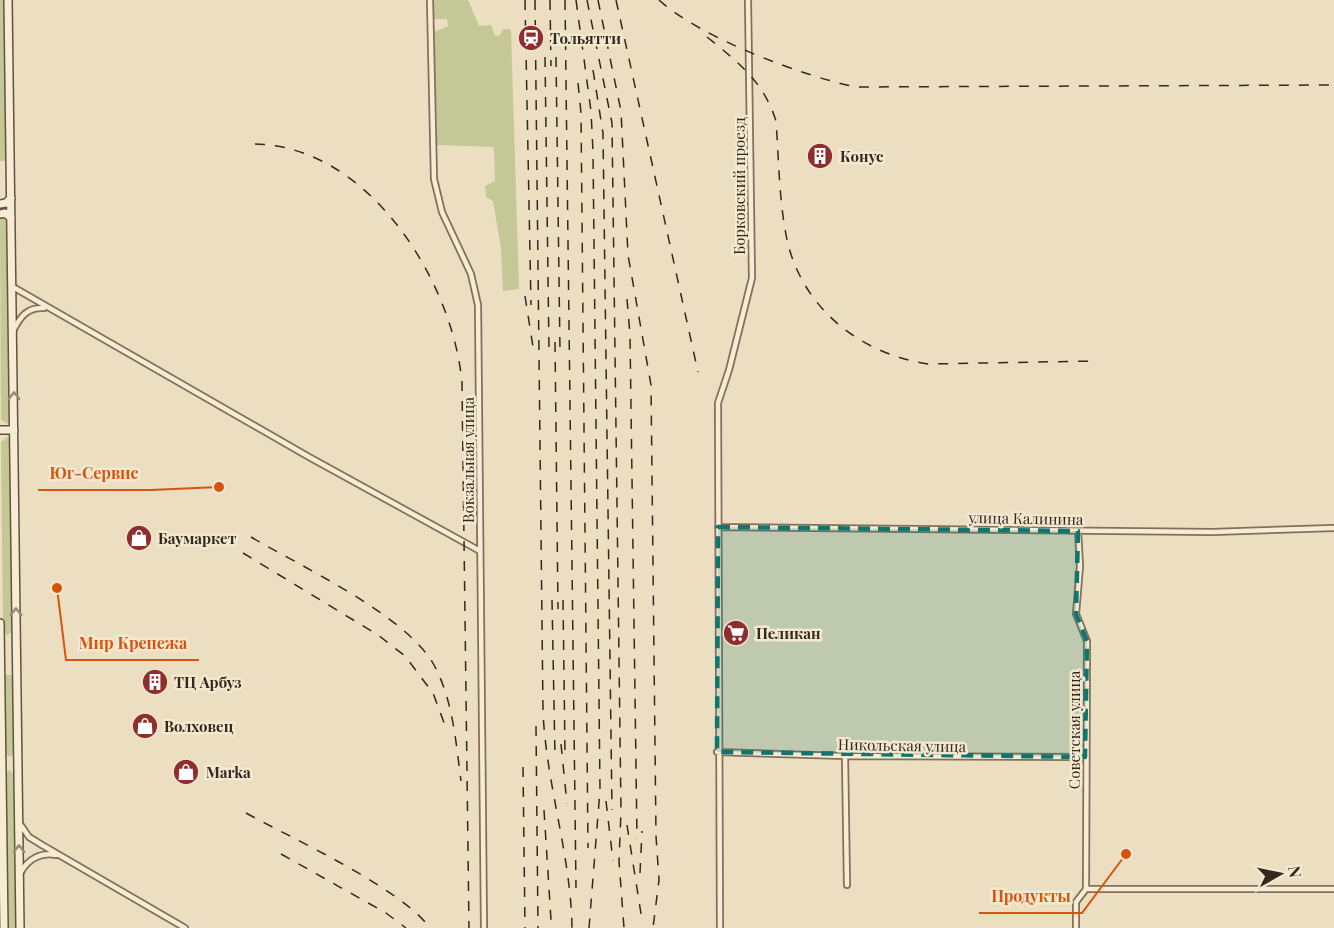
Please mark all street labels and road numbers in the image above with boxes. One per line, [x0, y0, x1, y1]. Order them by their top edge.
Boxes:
street label: Борковский проезд [729, 117, 749, 255]
street label: Вокзальная улица [458, 397, 478, 523]
street label: улица Калинина [967, 507, 1084, 529]
street label: Советская улица [1064, 670, 1084, 789]
street label: Никольская улица [838, 734, 967, 756]

